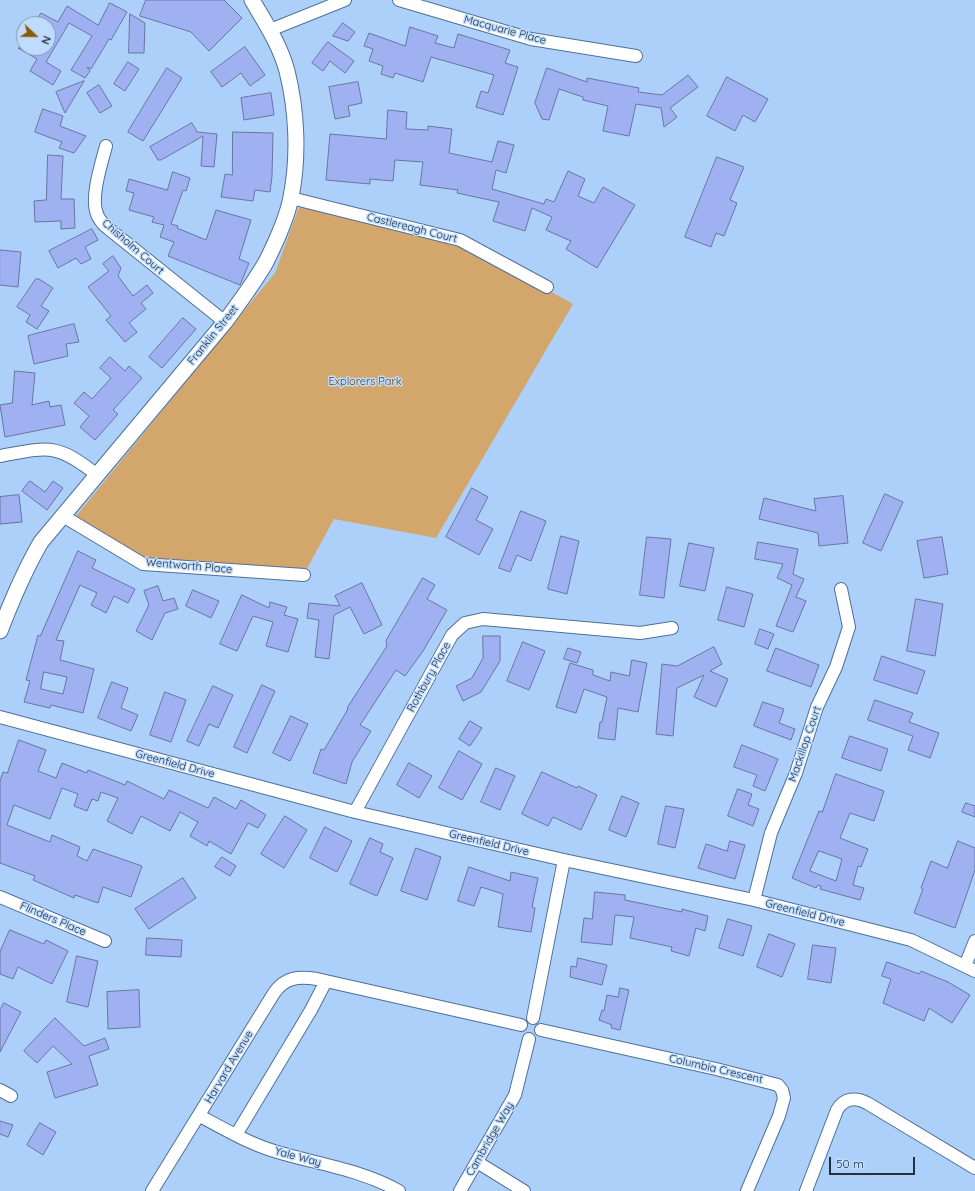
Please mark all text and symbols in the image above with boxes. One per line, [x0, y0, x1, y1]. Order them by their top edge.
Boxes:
street label: Macquarie Place [462, 13, 548, 47]
north arrow [16, 16, 56, 56]
text: N [38, 34, 54, 46]
street label: Castlereagh Court [366, 210, 458, 246]
street label: Chisholm Court [99, 217, 167, 277]
street label: Franklin Street [185, 302, 241, 368]
park label: Explorers Park [328, 375, 402, 389]
street label: Wentworth Place [145, 556, 233, 576]
street label: Rothbury Place [404, 640, 454, 714]
street label: Mackillop Court [786, 704, 824, 784]
street label: Greenfield Drive [134, 747, 216, 781]
street label: Greenfield Drive [448, 827, 530, 859]
street label: Greenfield Drive [764, 897, 846, 929]
street label: Flinders Place [18, 899, 88, 939]
street label: Harvard Avenue [202, 1028, 256, 1106]
street label: Columbia Crescent [668, 1052, 764, 1086]
street label: Cambridge Way [464, 1100, 516, 1178]
street label: Yale Way [273, 1144, 323, 1170]
scale bar [831, 1149, 917, 1175]
text: 50 m [836, 1156, 864, 1171]

